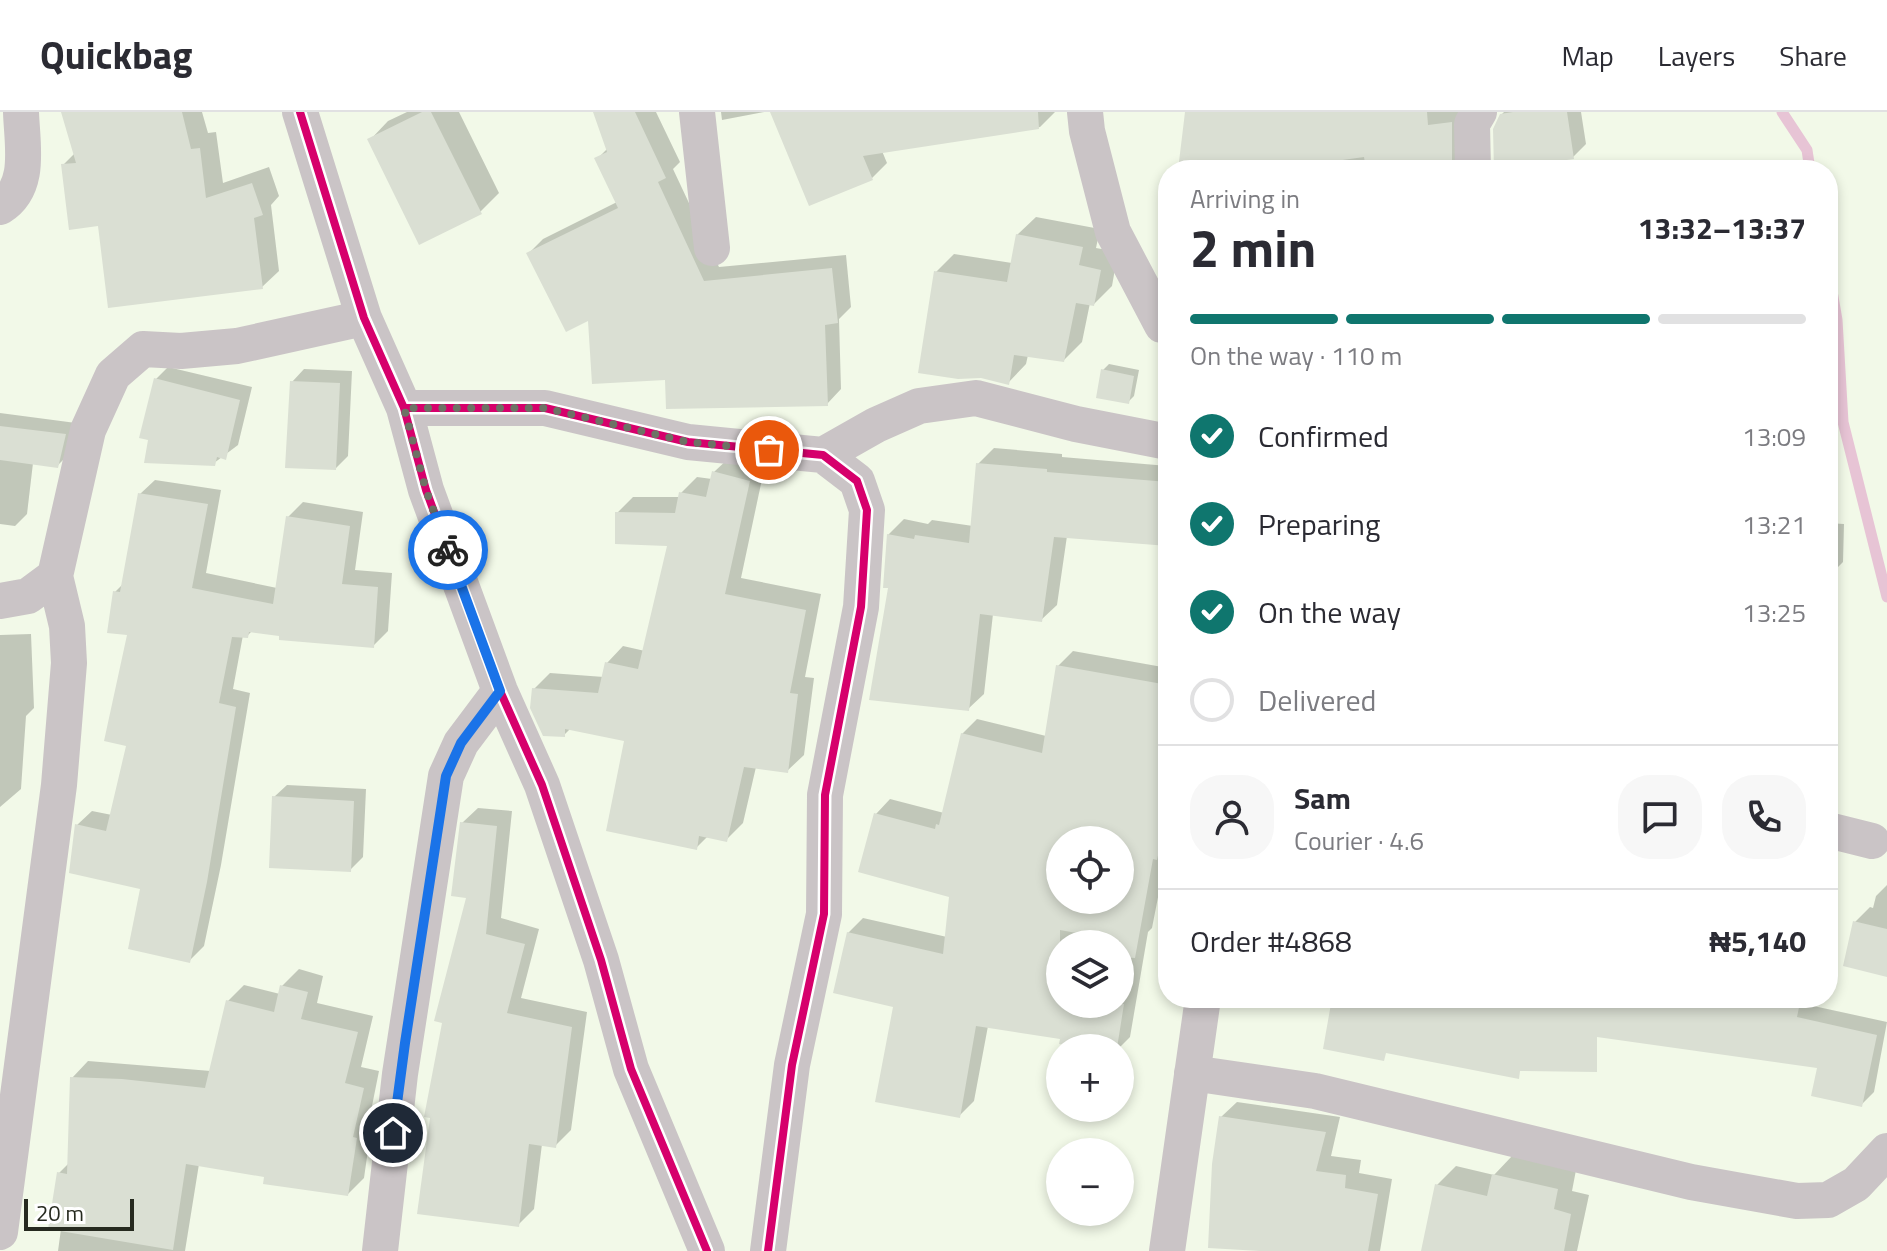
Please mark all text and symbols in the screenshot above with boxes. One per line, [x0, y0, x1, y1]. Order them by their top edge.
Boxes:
text: Quickbag [40, 26, 193, 84]
text: Map [1561, 34, 1614, 77]
text: Layers [1658, 34, 1735, 77]
text: Share [1779, 34, 1847, 77]
text: Arriving in [1190, 179, 1300, 218]
text: 13:32–13:37 [1638, 205, 1806, 251]
text: 2 min [1190, 208, 1316, 287]
text: On the way · 110 m [1190, 336, 1402, 375]
text: Confirmed [1258, 413, 1389, 459]
icon: check [1190, 414, 1234, 458]
pin [735, 416, 803, 484]
text: 13:09 [1742, 417, 1806, 456]
icon: bag [747, 428, 791, 472]
text: Preparing [1258, 501, 1380, 547]
icon: check [1190, 502, 1234, 546]
text: 13:21 [1742, 505, 1806, 544]
courier [408, 510, 488, 590]
icon: bike [426, 528, 470, 572]
text: On the way [1258, 589, 1401, 635]
icon: check [1190, 590, 1234, 634]
text: 13:25 [1742, 593, 1806, 632]
text: Delivered [1258, 677, 1376, 723]
button: person [1190, 775, 1274, 859]
text: Sam [1294, 775, 1351, 821]
button: chat [1618, 775, 1702, 859]
button: phone [1722, 775, 1806, 859]
text: Courier · 4.6 [1294, 821, 1424, 860]
map controls [1046, 826, 1134, 1226]
button: locate [1046, 826, 1134, 914]
text: Order #4868 [1190, 918, 1352, 964]
text: ₦5,140 [1709, 918, 1806, 964]
button: layers [1046, 930, 1134, 1018]
button: + [1046, 1034, 1134, 1122]
pin [359, 1099, 427, 1167]
icon: home [371, 1111, 415, 1155]
button: − [1046, 1138, 1134, 1226]
scale bar [24, 1195, 134, 1231]
text: 20 m [36, 1196, 84, 1230]

